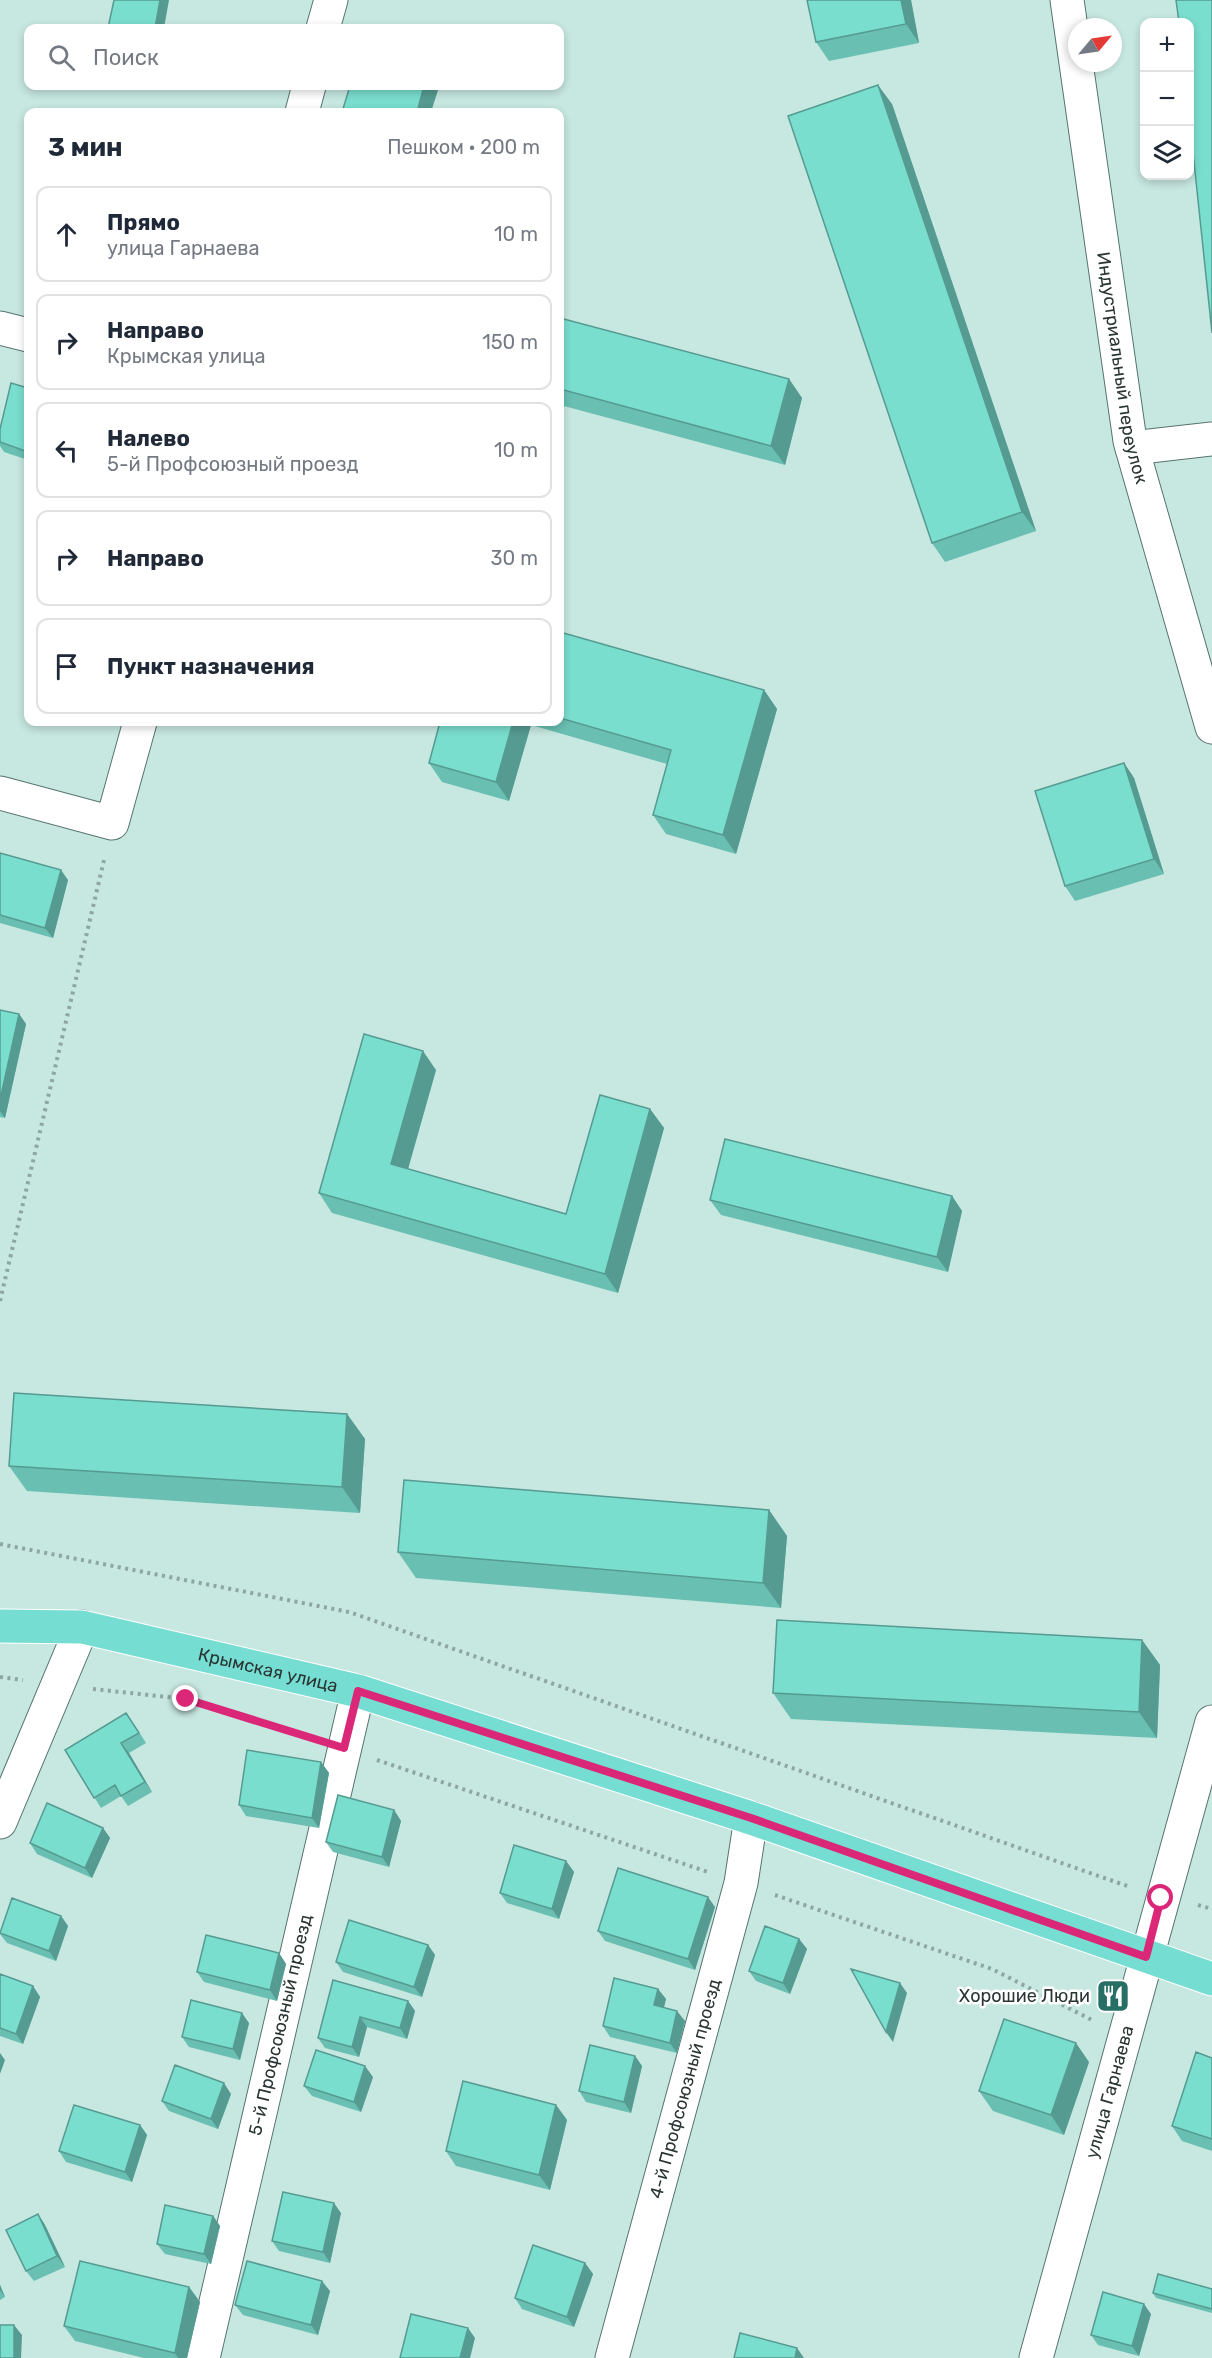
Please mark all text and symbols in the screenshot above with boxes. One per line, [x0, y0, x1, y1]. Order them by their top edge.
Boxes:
north arrow [1068, 18, 1122, 72]
map controls [1140, 18, 1194, 180]
button: + [1140, 18, 1194, 72]
search box [24, 24, 564, 90]
icon: search [45, 41, 78, 74]
text: Поиск [93, 44, 159, 71]
button: − [1140, 72, 1194, 126]
button: layers [1140, 126, 1194, 180]
text: 3 мин [48, 132, 123, 163]
text: Пешком · 200 m [387, 135, 540, 159]
text: Прямо [107, 209, 180, 236]
icon: ahead [50, 218, 83, 251]
text: 10 m [494, 222, 538, 246]
text: улица Гарнаева [107, 236, 260, 260]
street label: Индустриальный переулок [1092, 250, 1153, 487]
text: Направо [107, 317, 204, 344]
icon: right [50, 326, 83, 359]
text: 150 m [482, 330, 538, 354]
text: Крымская улица [107, 344, 266, 368]
text: Налево [107, 425, 190, 452]
icon: left [50, 434, 83, 467]
text: 10 m [494, 438, 538, 462]
text: 5-й Профсоюзный проезд [107, 452, 358, 476]
icon: right [50, 542, 83, 575]
text: Направо [107, 545, 204, 572]
text: 30 m [491, 546, 538, 570]
icon: arrive [50, 650, 83, 683]
text: Пункт назначения [107, 653, 315, 680]
street label: Крымская улица [196, 1643, 340, 1697]
route end [172, 1685, 198, 1711]
route start [1147, 1884, 1173, 1910]
street label: 5-й Профсоюзный проезд [244, 1912, 317, 2138]
street label: 4-й Профсоюзный проезд [645, 1976, 726, 2201]
restaurant icon: Хорошие Люди [1095, 1978, 1131, 2014]
place label: Хорошие Люди [959, 1985, 1090, 2007]
street label: улица Гарнаева [1081, 2023, 1139, 2161]

